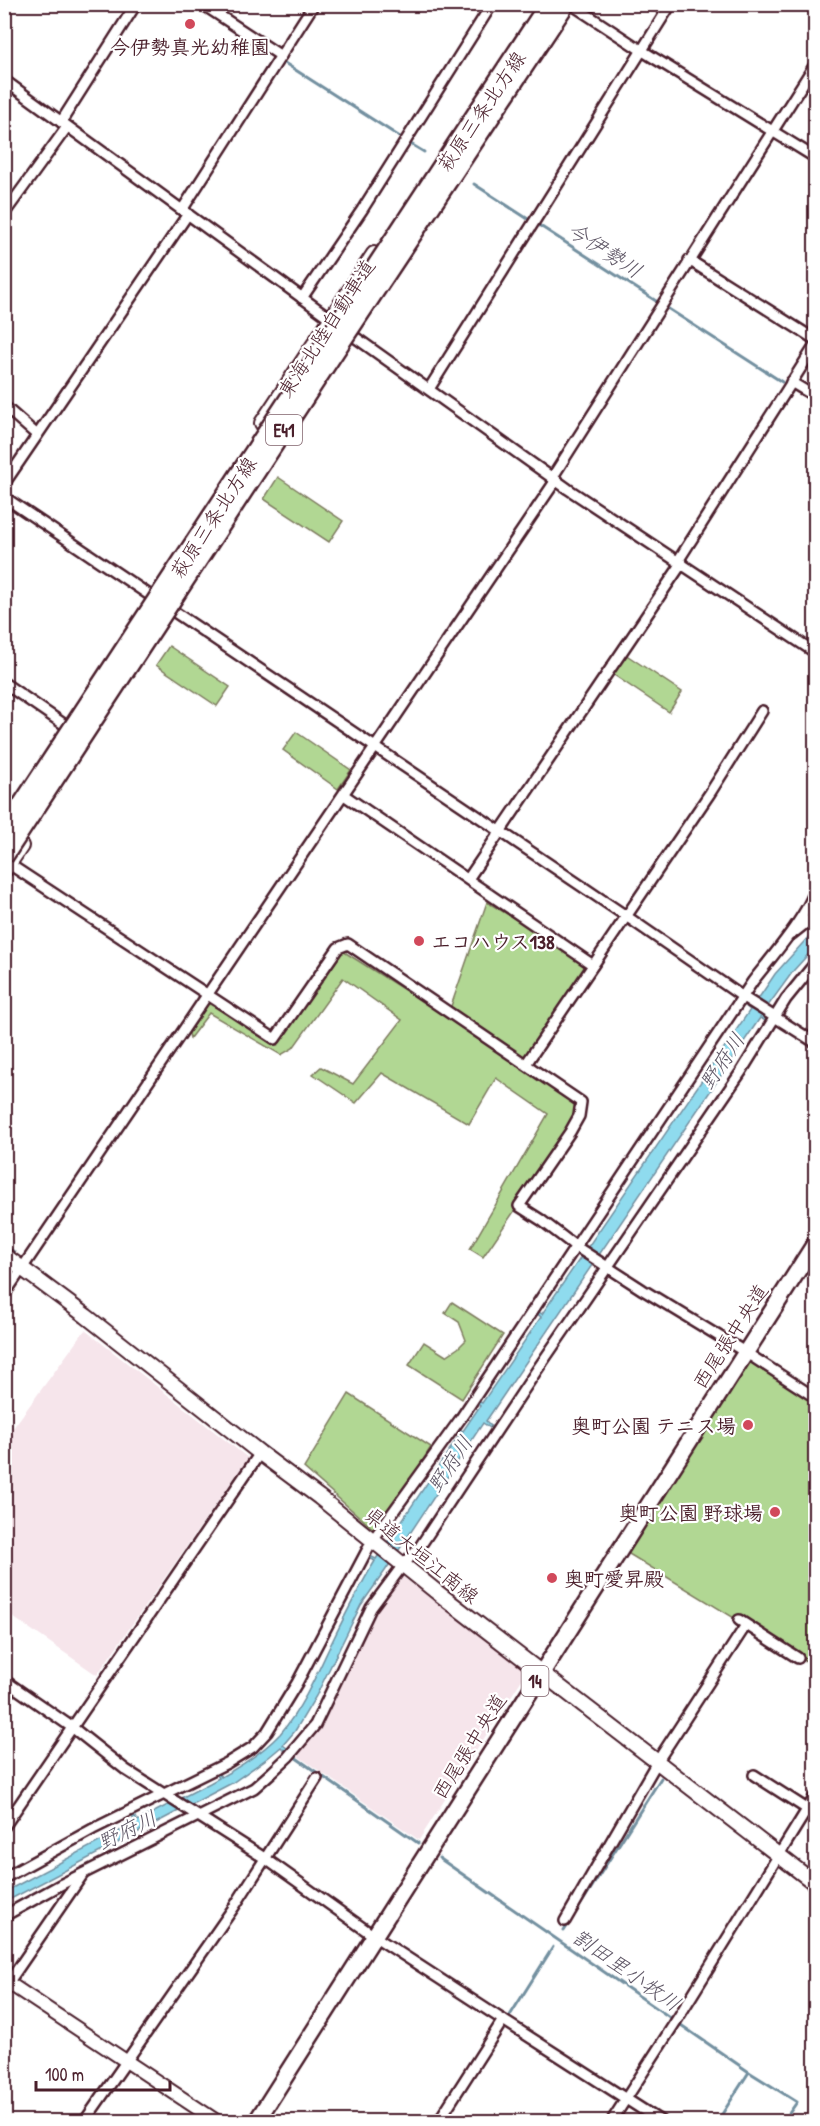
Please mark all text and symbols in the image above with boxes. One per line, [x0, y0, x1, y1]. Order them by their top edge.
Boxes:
marker: 今伊勢真光幼稚園 [183, 17, 197, 31]
place label: 今伊勢真光幼稚園 [110, 33, 270, 60]
street label: 萩原三条北方線 [431, 45, 531, 177]
water label: 今伊勢川 [562, 215, 648, 285]
street label: 東海北陸自動車道 [271, 254, 381, 402]
road number: E41 [266, 415, 302, 445]
street label: 萩原三条北方線 [164, 451, 262, 583]
place label: エコハウス138 [431, 928, 555, 955]
marker: エコハウス138 [412, 934, 426, 948]
water label: 野府川 [692, 1027, 752, 1095]
street label: 西尾張中央道 [686, 1278, 774, 1394]
place label: 奥町公園 テニス場 [571, 1412, 736, 1439]
marker: 奥町公園 テニス場 [741, 1418, 755, 1432]
water label: 野府川 [420, 1430, 480, 1498]
place label: 奥町公園 野球場 [618, 1499, 763, 1526]
street label: 県道大垣江南線 [359, 1500, 485, 1610]
marker: 奥町公園 野球場 [768, 1505, 782, 1519]
place label: 奥町愛昇殿 [564, 1565, 664, 1592]
marker: 奥町愛昇殿 [545, 1571, 559, 1585]
road number: 14 [522, 1666, 548, 1696]
street label: 西尾張中央道 [426, 1688, 512, 1804]
water label: 野府川 [92, 1803, 162, 1857]
water label: 割田里小牧川 [567, 1922, 687, 2018]
scale bar [36, 2054, 170, 2092]
text: 100 m [45, 2062, 84, 2087]

